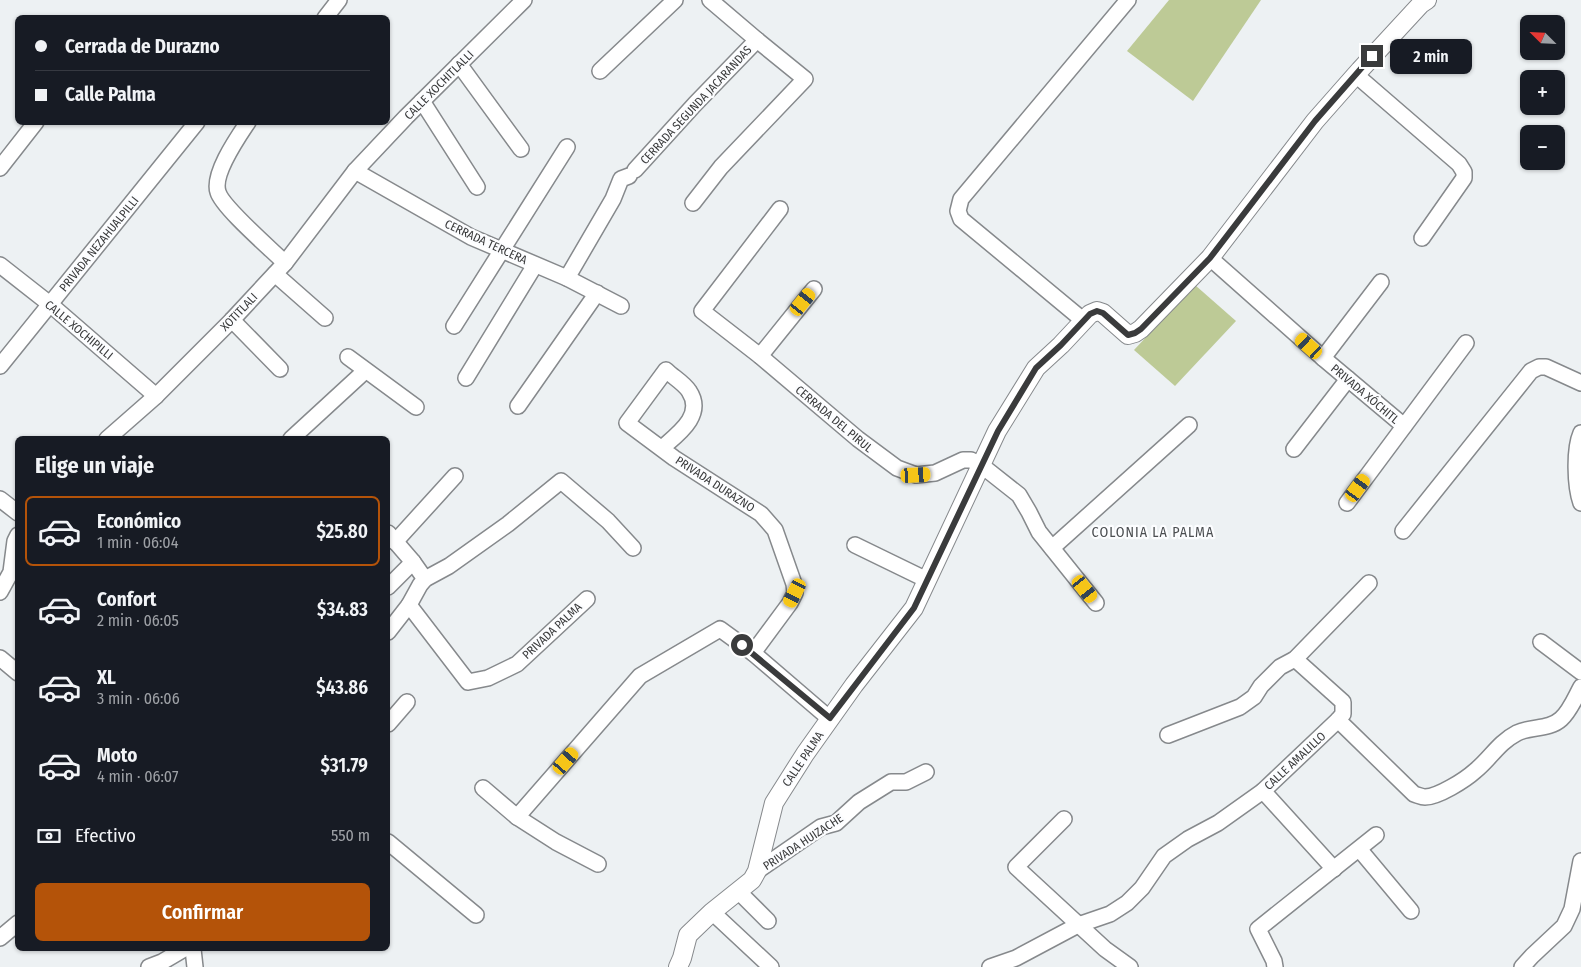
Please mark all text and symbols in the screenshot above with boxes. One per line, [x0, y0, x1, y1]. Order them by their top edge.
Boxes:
north arrow [1520, 15, 1565, 60]
map controls [1520, 15, 1565, 170]
text: Cerrada de Durazno [65, 35, 220, 58]
callout: 2 min [1390, 38, 1472, 74]
street label: CERRADA SEGUNDA JACARANDAS [637, 43, 755, 167]
route end [1361, 45, 1383, 67]
street label: CALLE XOCHITLALLI [401, 47, 477, 123]
text: 2 min [1413, 47, 1449, 66]
button: + [1520, 70, 1565, 115]
text: Calle Palma [65, 83, 156, 106]
button: − [1520, 125, 1565, 170]
street label: PRIVADA NEZAHUALPILLI [56, 194, 142, 294]
street label: CERRADA TERCERA [443, 217, 530, 268]
car [787, 286, 818, 318]
street label: XOTITLALI [218, 290, 260, 334]
street label: CALLE XOCHIPILLI [42, 298, 116, 362]
car [1292, 330, 1325, 362]
street label: PRIVADA XÓCHITL [1328, 361, 1403, 427]
street label: CERRADA DEL PIRUL [793, 383, 876, 456]
text: Elige un viaje [35, 452, 154, 479]
street label: PRIVADA DURAZNO [673, 453, 757, 515]
car [900, 467, 931, 483]
car [1343, 471, 1372, 505]
icon: car [37, 509, 82, 554]
text: Económico [97, 510, 181, 533]
text: $25.80 [316, 520, 368, 543]
district label: COLONIA LA PALMA [1092, 524, 1214, 541]
text: 1 min · 06:04 [97, 533, 178, 552]
car [1069, 573, 1100, 605]
car [781, 576, 808, 610]
icon: car [37, 587, 82, 632]
text: Confort [97, 588, 157, 611]
text: $34.83 [317, 598, 368, 621]
street label: PRIVADA PALMA [519, 599, 585, 662]
text: 2 min · 06:05 [97, 611, 179, 630]
route start [731, 634, 753, 656]
icon: car [37, 665, 82, 710]
text: XL [97, 666, 116, 689]
text: $43.86 [316, 676, 368, 699]
text: 3 min · 06:06 [97, 689, 180, 708]
street label: CALLE PALMA [779, 728, 827, 789]
street label: CALLE AMALILLO [1261, 729, 1329, 793]
icon: car [37, 743, 82, 788]
text: Moto [97, 744, 137, 767]
car [550, 745, 581, 777]
text: $31.79 [320, 754, 368, 777]
text: 4 min · 06:07 [97, 767, 178, 786]
street label: PRIVADA HUIZACHE [760, 811, 846, 873]
icon: cash [35, 822, 63, 850]
text: Efectivo [75, 824, 136, 847]
text: 550 m [331, 826, 370, 845]
button: Confirmar [35, 883, 370, 941]

